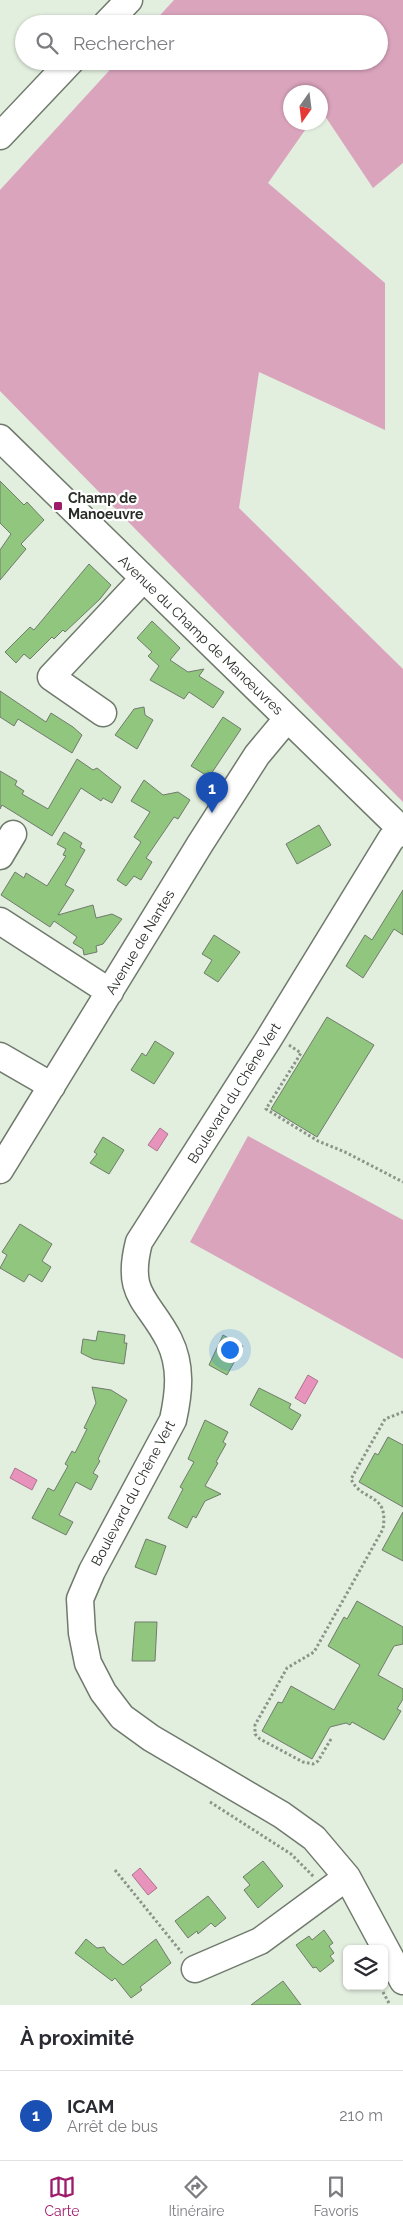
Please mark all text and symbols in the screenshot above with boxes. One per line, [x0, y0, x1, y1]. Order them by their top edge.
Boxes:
search box [15, 15, 388, 70]
icon: search [33, 29, 61, 57]
text: Rechercher [73, 32, 175, 54]
north arrow [283, 85, 328, 130]
place label: Champ de Manoeuvre [68, 490, 144, 522]
marker: Champ de Manoeuvre [52, 500, 64, 512]
street label: Avenue du Champ de Manœuvres [116, 552, 287, 718]
pin: 1 [196, 772, 228, 813]
street label: Avenue de Nantes [102, 887, 178, 997]
street label: Boulevard du Chêne Vert [184, 1020, 284, 1166]
your location [217, 1337, 243, 1363]
street label: Boulevard du Chêne Vert [88, 1417, 178, 1568]
map controls [343, 1945, 388, 1990]
button: layers [343, 1945, 388, 1990]
text: À proximité [20, 2025, 134, 2050]
text: ICAM [67, 2095, 114, 2117]
text: 1 [32, 2106, 40, 2125]
text: 210 m [339, 2106, 383, 2125]
text: Arrêt de bus [67, 2117, 158, 2136]
tab: Carte [45, 2173, 79, 2219]
tab: Itinéraire [168, 2173, 224, 2219]
tab: Favoris [313, 2173, 358, 2219]

